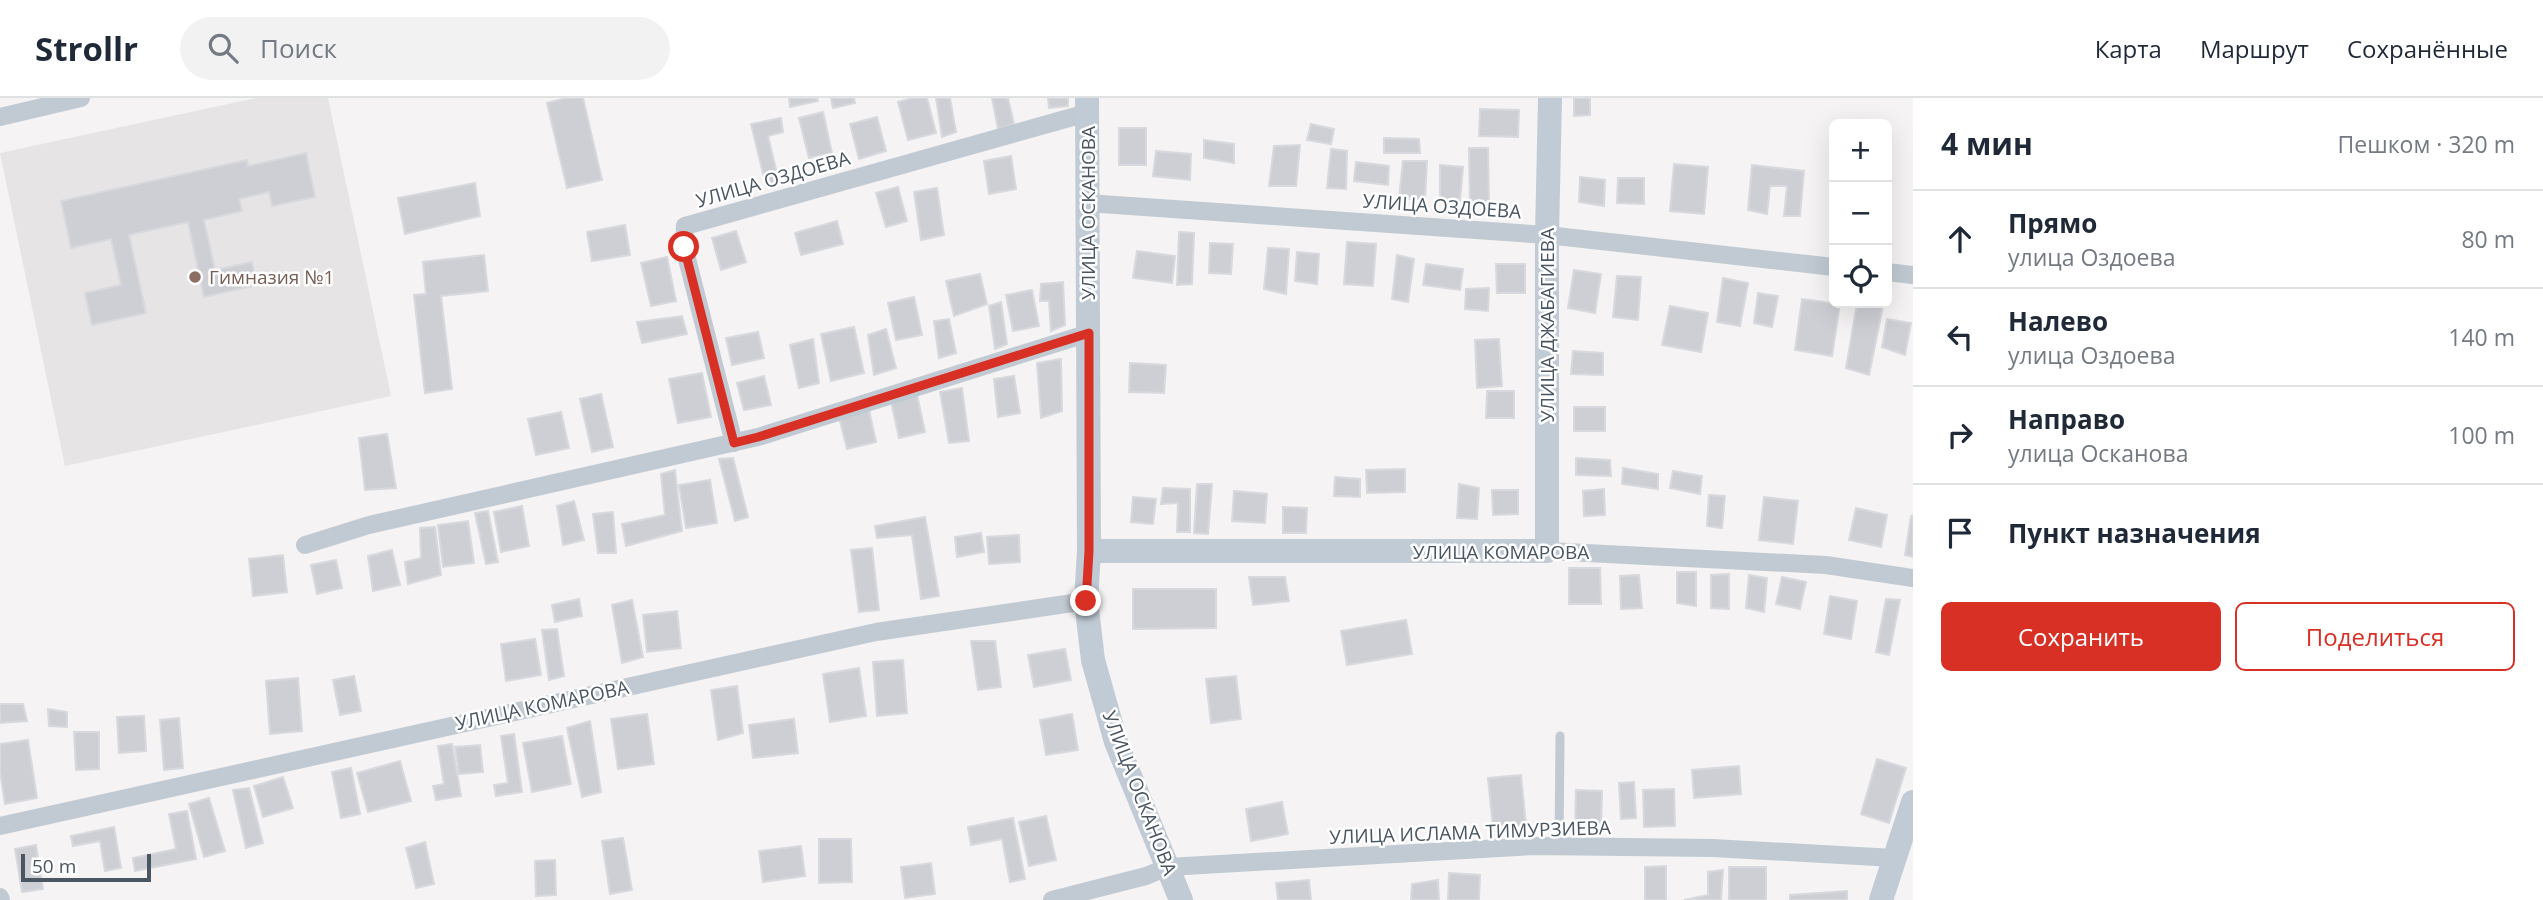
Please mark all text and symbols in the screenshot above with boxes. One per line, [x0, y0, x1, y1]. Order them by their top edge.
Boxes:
search box [180, 17, 670, 80]
text: Strollr [35, 26, 138, 71]
icon: search [204, 29, 242, 67]
text: Поиск [260, 30, 337, 66]
text: Карта [2095, 32, 2162, 65]
text: Маршрут [2200, 32, 2309, 65]
text: Сохранённые [2347, 32, 2508, 65]
map controls [1829, 119, 1892, 308]
button: + [1829, 119, 1892, 182]
text: 4 мин [1941, 123, 2033, 164]
street label: УЛИЦА ОСКАНОВА [1075, 126, 1101, 300]
text: Пешком · 320 m [2338, 128, 2515, 160]
street label: УЛИЦА ОЗДОЕВА [693, 145, 853, 213]
button: − [1829, 182, 1892, 245]
street label: УЛИЦА ОЗДОЕВА [1362, 187, 1522, 225]
text: Прямо [2008, 205, 2097, 241]
icon: ahead [1941, 220, 1979, 258]
text: 80 m [2461, 223, 2515, 255]
street label: УЛИЦА ДЖАБАГИЕВА [1534, 228, 1560, 422]
route start [668, 231, 699, 262]
text: улица Оздоева [2008, 241, 2175, 273]
button: locate [1829, 245, 1892, 308]
place label: Гимназия №1 [209, 264, 334, 290]
marker: Гимназия №1 [187, 269, 203, 285]
text: Налево [2008, 303, 2108, 339]
icon: left [1941, 318, 1979, 356]
text: 140 m [2448, 321, 2515, 353]
text: улица Оздоева [2008, 339, 2175, 371]
text: Направо [2008, 401, 2125, 437]
icon: right [1941, 416, 1979, 454]
text: 100 m [2448, 419, 2515, 451]
text: улица Осканова [2008, 437, 2188, 469]
icon: arrive [1941, 514, 1979, 552]
text: Пункт назначения [2008, 515, 2261, 551]
street label: УЛИЦА КОМАРОВА [1413, 539, 1589, 565]
route end [1070, 585, 1101, 616]
button: Сохранить [1941, 602, 2221, 671]
button: Поделиться [2235, 602, 2515, 671]
street label: УЛИЦА КОМАРОВА [453, 674, 631, 736]
street label: УЛИЦА ОСКАНОВА [1097, 707, 1183, 879]
street label: УЛИЦА ИСЛАМА ТИМУРЗИЕВА [1329, 814, 1611, 850]
scale bar [21, 851, 150, 883]
text: 50 m [32, 853, 76, 879]

